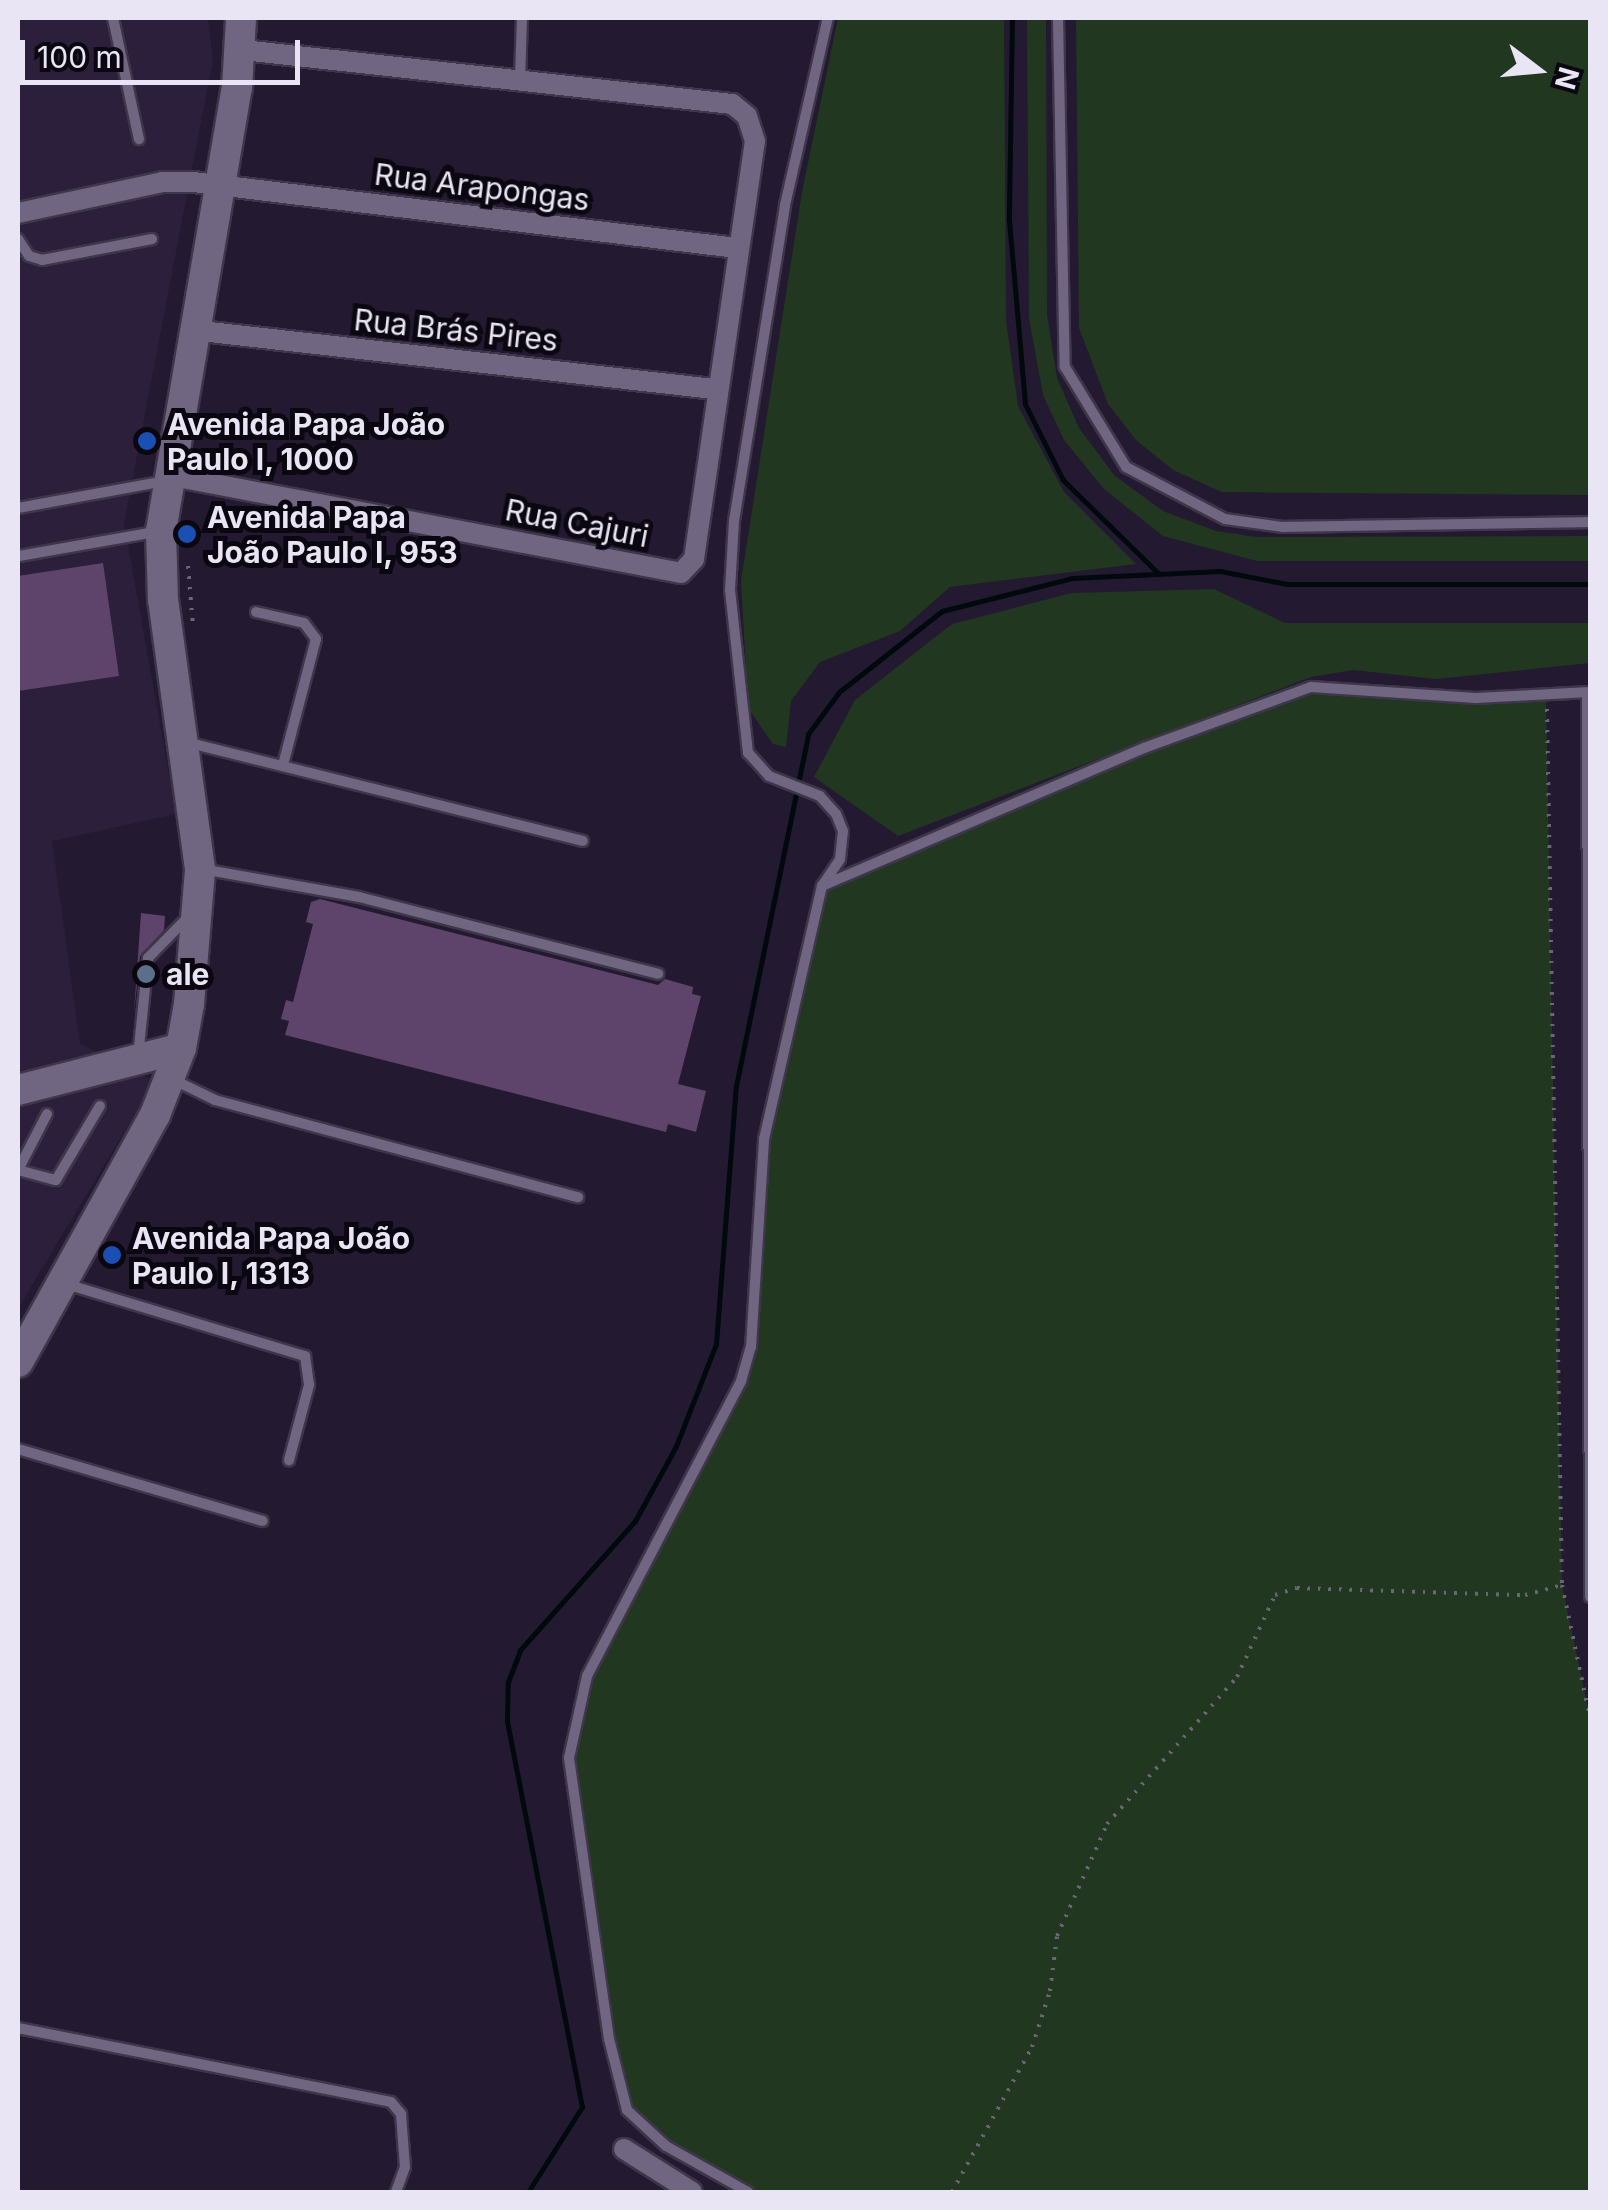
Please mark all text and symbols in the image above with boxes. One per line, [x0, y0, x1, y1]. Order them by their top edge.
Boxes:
scale bar [25, 20, 305, 82]
north arrow [1488, 20, 1588, 120]
text: 100 m [37, 39, 122, 75]
text: N [1548, 63, 1586, 93]
street label: Rua Arapongas [372, 156, 592, 218]
street label: Rua Brás Pires [352, 301, 560, 359]
place label: Avenida Papa João Paulo I, 1000 [167, 406, 445, 476]
marker: Avenida Papa João Paulo I, 1000 [136, 430, 158, 452]
street label: Rua Cajuri [502, 491, 652, 555]
place label: Avenida Papa João Paulo I, 953 [207, 499, 458, 570]
marker: Avenida Papa João Paulo I, 953 [176, 523, 198, 545]
place label: ale [166, 956, 209, 992]
marker: ale [135, 963, 157, 985]
place label: Avenida Papa João Paulo I, 1313 [132, 1220, 410, 1290]
marker: Avenida Papa João Paulo I, 1313 [101, 1244, 123, 1266]

